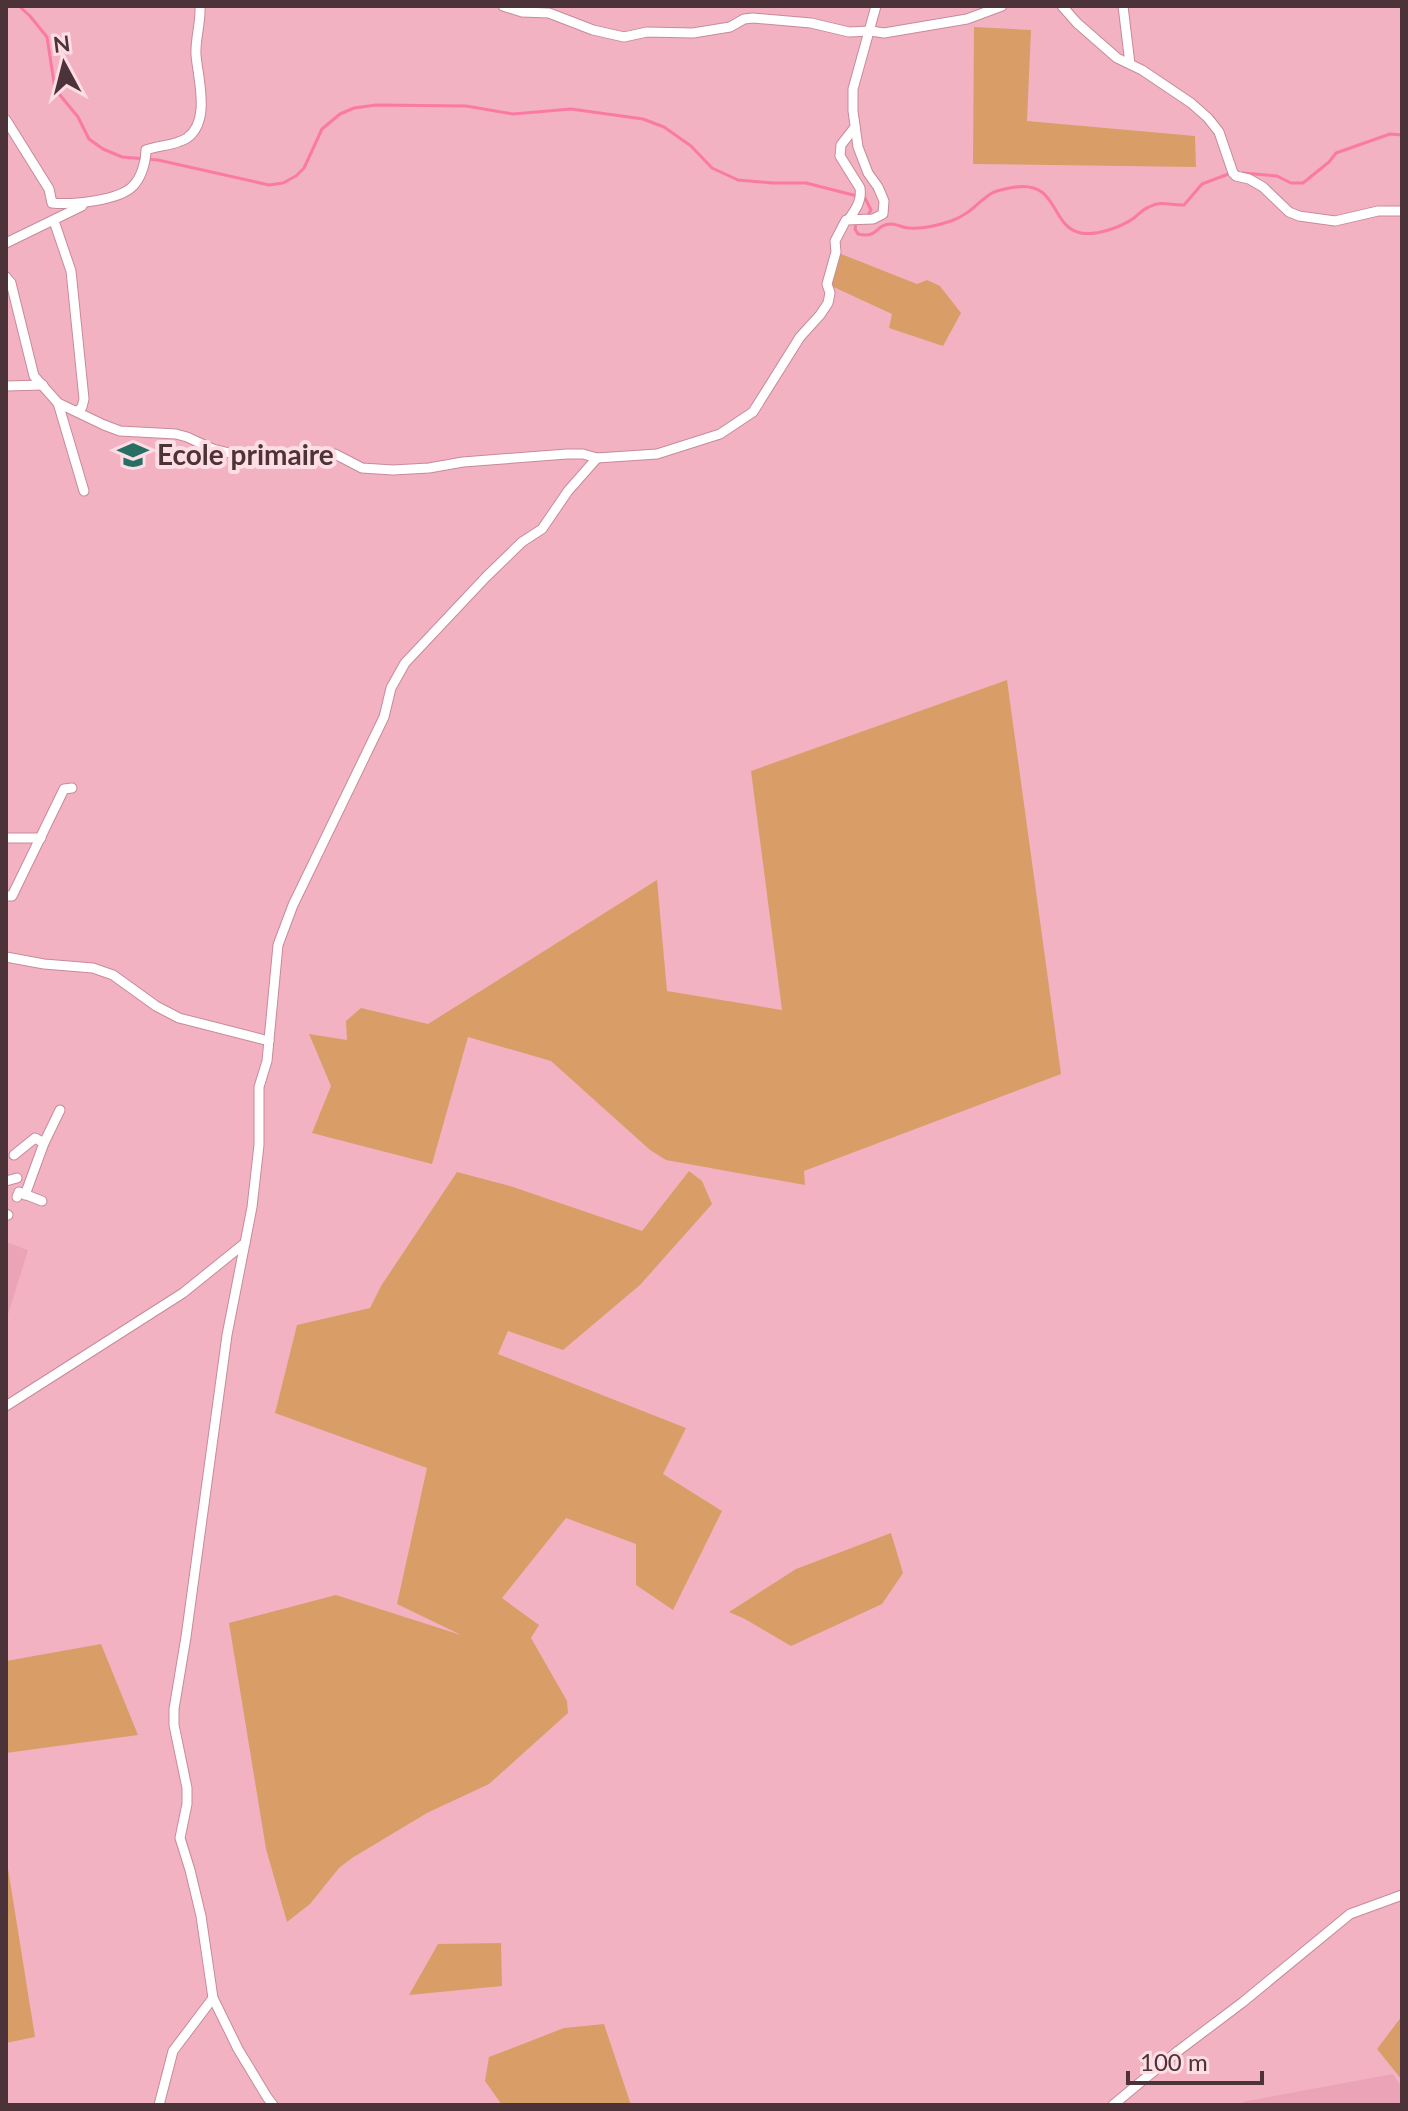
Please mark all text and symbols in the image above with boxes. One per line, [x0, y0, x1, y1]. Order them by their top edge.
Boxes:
north arrow [24, 24, 104, 104]
text: N [51, 29, 72, 58]
place label: Ecole primaire [157, 437, 334, 471]
school or university icon: Ecole primaire [116, 438, 150, 472]
scale bar [1128, 2035, 1262, 2085]
text: 100 m [1140, 2047, 1208, 2076]

